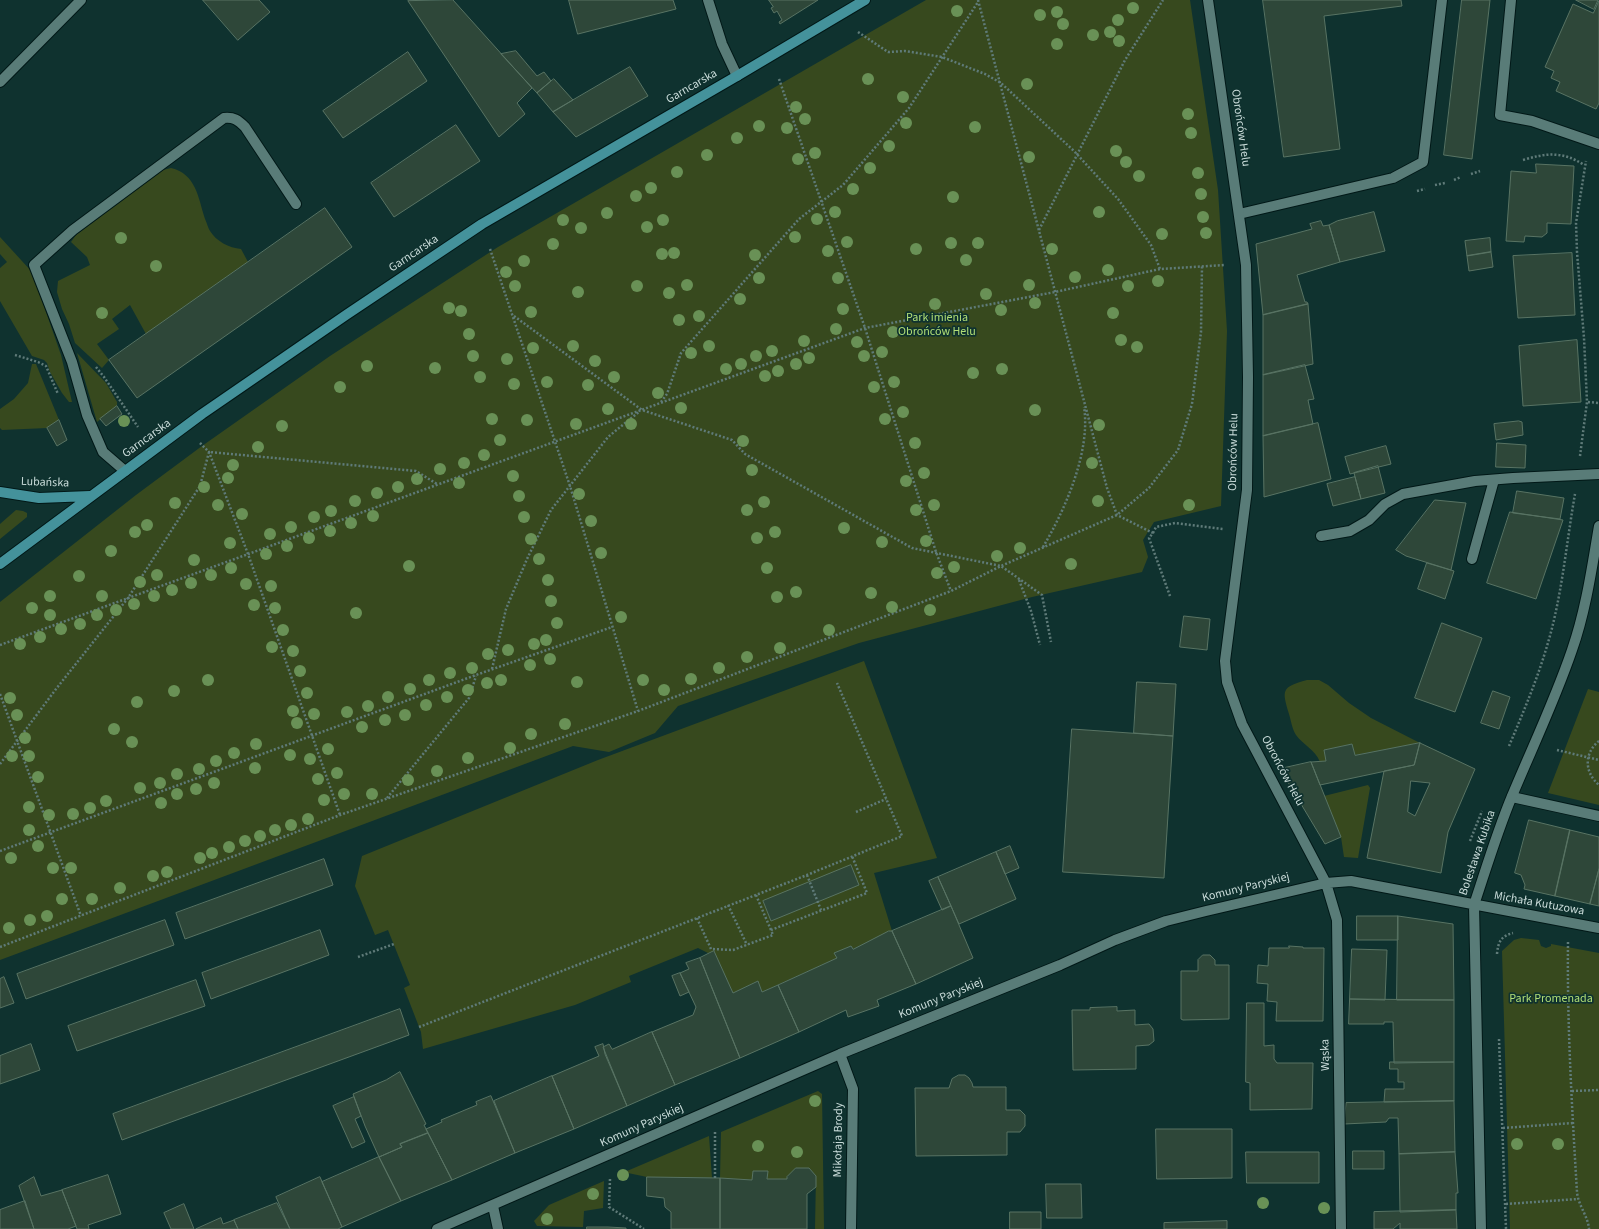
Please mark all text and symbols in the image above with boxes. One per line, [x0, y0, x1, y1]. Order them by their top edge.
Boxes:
street label: Garncarska [664, 67, 720, 107]
street label: Obrońców Helu [1227, 88, 1253, 168]
street label: Garncarska [387, 232, 441, 276]
park label: Park imienia Obrońców Helu [898, 311, 976, 339]
street label: Obrońców Helu [1226, 413, 1242, 491]
street label: Garncarska [120, 417, 174, 461]
street label: Lubańska [21, 475, 69, 491]
street label: Obrońców Helu [1257, 733, 1307, 809]
street label: Bolesława Kubika [1457, 809, 1499, 897]
street label: Komuny Paryskiej [1201, 870, 1291, 906]
street label: Michała Kutuzowa [1493, 889, 1585, 919]
street label: Komuny Paryskiej [897, 976, 985, 1022]
park label: Park Promenada [1509, 992, 1593, 1006]
street label: Wąska [1319, 1039, 1333, 1071]
street label: Komuny Paryskiej [598, 1101, 686, 1151]
street label: Mikołaja Brody [831, 1102, 847, 1178]

